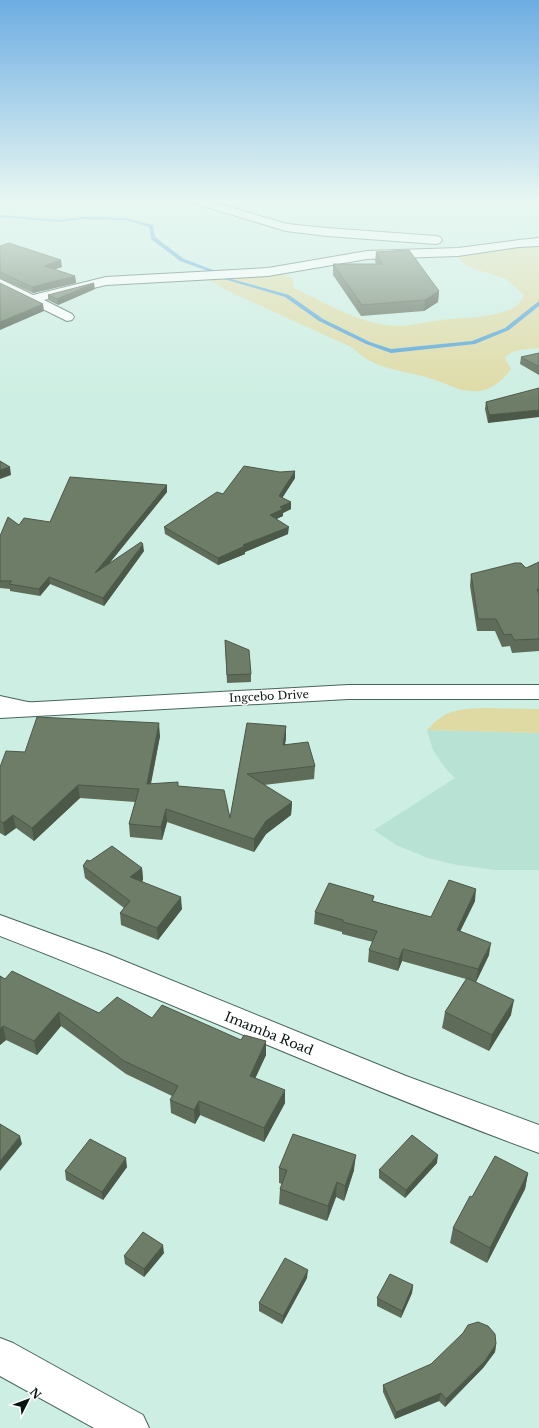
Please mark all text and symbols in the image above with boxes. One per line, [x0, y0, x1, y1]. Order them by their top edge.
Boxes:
street label: Ingcebo Drive [229, 687, 309, 705]
street label: Imamba Road [222, 1008, 316, 1059]
north arrow [8, 1380, 48, 1420]
text: N [27, 1385, 45, 1402]

